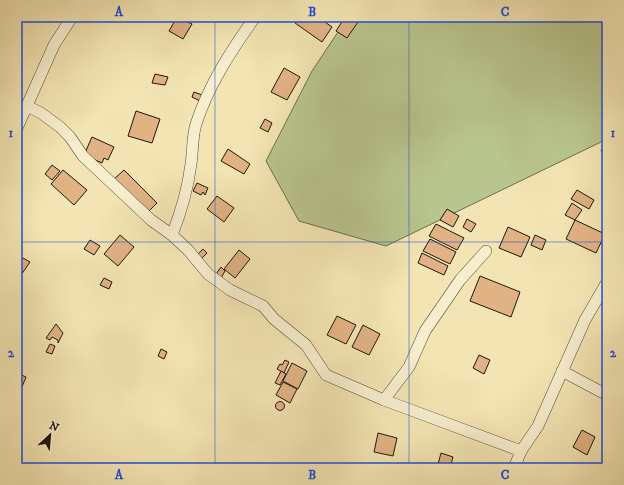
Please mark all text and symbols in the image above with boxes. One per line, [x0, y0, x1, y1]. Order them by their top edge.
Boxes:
text: A [114, 4, 124, 20]
text: B [308, 4, 316, 20]
text: C [501, 4, 510, 20]
text: 1 [9, 125, 14, 141]
text: 1 [611, 125, 616, 141]
text: 2 [8, 345, 15, 361]
text: 2 [610, 345, 617, 361]
north arrow [30, 415, 70, 455]
text: N [47, 419, 61, 435]
text: A [114, 467, 124, 483]
text: B [308, 467, 316, 483]
text: C [501, 467, 510, 483]

